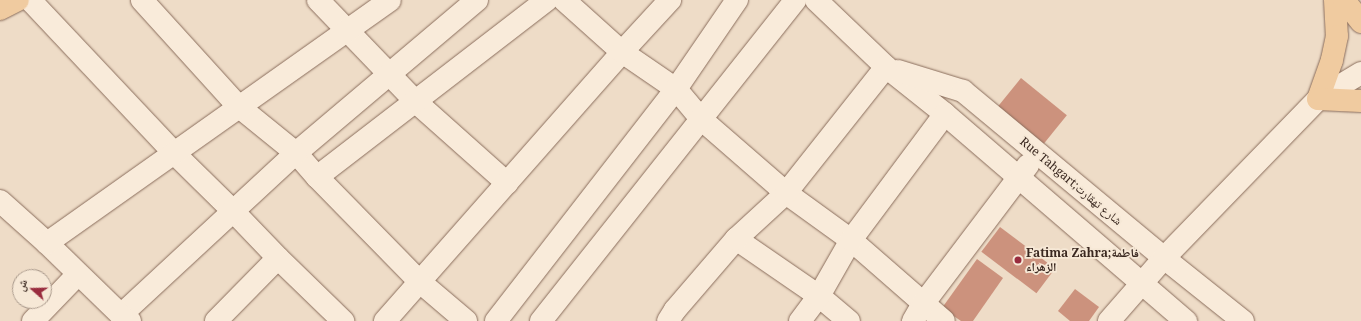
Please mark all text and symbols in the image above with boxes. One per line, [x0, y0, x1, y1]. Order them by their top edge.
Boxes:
street label: Rue Tahgart;شارع تهقارت [1017, 134, 1125, 228]
place label: Fatima Zahra;فاطمة الزهراء [1026, 246, 1139, 274]
marker: Fatima Zahra;فاطمة الزهراء [1013, 255, 1023, 265]
north arrow [12, 269, 52, 309]
text: ش [12, 277, 30, 293]

